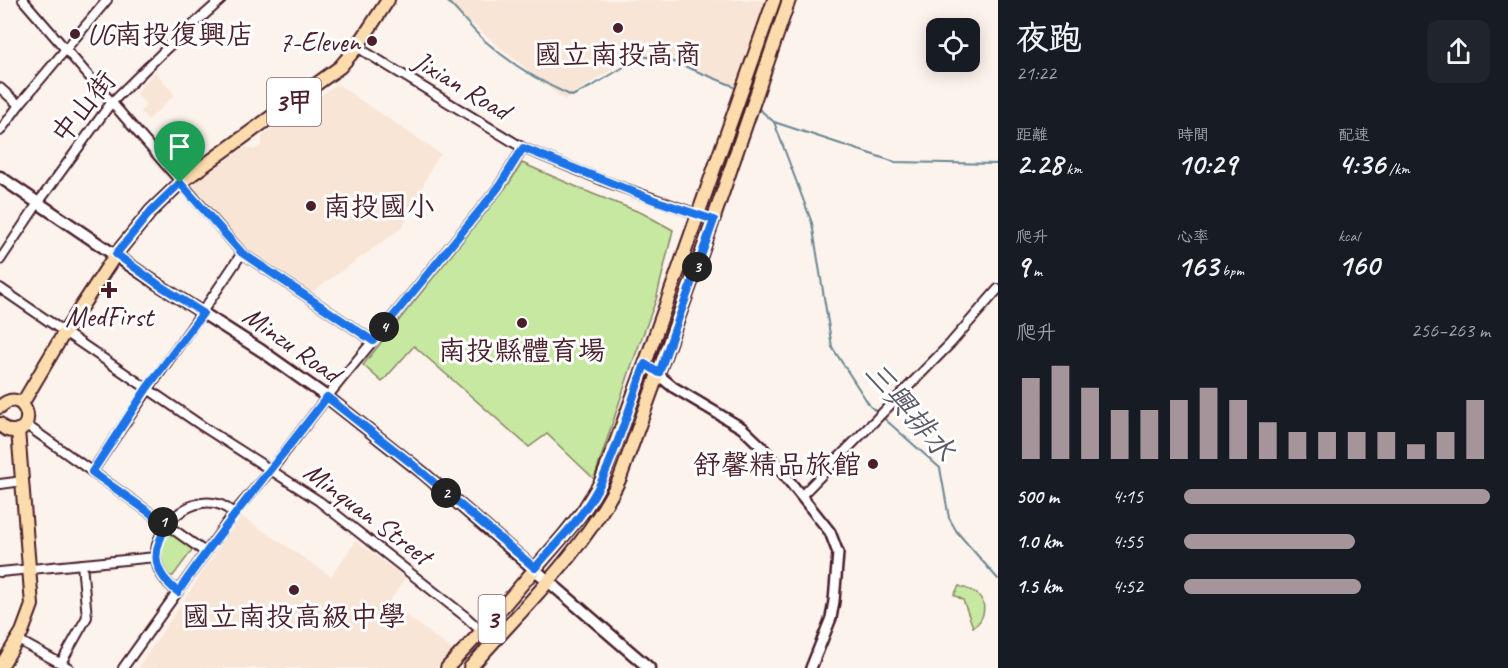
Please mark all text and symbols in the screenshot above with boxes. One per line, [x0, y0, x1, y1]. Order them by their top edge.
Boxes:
place label: UG南投復興店 [87, 17, 254, 52]
text: 夜跑 [1016, 17, 1082, 59]
map controls [926, 18, 980, 72]
button: locate [926, 18, 980, 72]
button: share [1427, 20, 1490, 83]
marker: 國立南投高商 [611, 21, 625, 35]
place label: 7-Eleven [279, 24, 361, 59]
marker: UG南投復興店 [68, 27, 82, 41]
marker: 7-Eleven [365, 34, 379, 48]
place label: 國立南投高商 [534, 37, 702, 72]
street label: Jixian Road [406, 42, 520, 130]
text: 21:22 [1016, 61, 1056, 86]
street label: 中山街 [43, 63, 123, 151]
road number: 3甲 [267, 78, 321, 126]
pin [154, 121, 205, 183]
text: 距離 [1016, 125, 1048, 145]
text: 時間 [1177, 125, 1209, 145]
text: 配速 [1338, 125, 1370, 145]
icon: arrive [163, 130, 196, 163]
text: 2.28 [1016, 145, 1062, 183]
text: 10:29 [1177, 145, 1237, 183]
text: 4:36 [1338, 145, 1385, 183]
text: km [1062, 159, 1082, 179]
text: /km [1385, 159, 1410, 179]
place label: 南投國小 [323, 189, 435, 224]
marker: 南投國小 [304, 199, 318, 213]
text: kcal [1338, 226, 1359, 246]
text: 爬升 [1016, 227, 1048, 247]
text: 心率 [1177, 227, 1209, 247]
text: 160 [1338, 246, 1379, 284]
text: 9 [1016, 247, 1029, 285]
text: 163 [1177, 247, 1218, 285]
pin: 3 [682, 252, 712, 282]
text: 3 [693, 257, 701, 277]
text: m [1029, 261, 1042, 281]
text: bpm [1218, 261, 1244, 281]
marker: MedFirst [102, 283, 116, 297]
street label: Minzu Road [236, 298, 351, 393]
place label: MedFirst [65, 299, 155, 334]
pin: 4 [369, 312, 399, 342]
marker: 南投縣體育場 [515, 316, 529, 330]
text: 4 [380, 317, 388, 337]
text: 256–263 m [1411, 318, 1490, 343]
text: 爬升 [1016, 320, 1056, 345]
place label: 南投縣體育場 [438, 333, 606, 368]
water label: 三興排水 [856, 353, 964, 470]
place label: 舒馨精品旅館 [693, 447, 861, 482]
street label: Minquan Street [297, 454, 442, 575]
marker: 舒馨精品旅館 [866, 457, 880, 471]
pin: 2 [431, 478, 461, 508]
text: 2 [442, 483, 450, 503]
text: 500 m [1016, 484, 1059, 509]
text: 4:15 [1112, 484, 1143, 509]
pin: 1 [148, 507, 178, 537]
text: 1 [159, 512, 167, 532]
text: 1.0 km [1016, 529, 1063, 554]
text: 4:55 [1112, 529, 1143, 554]
text: 1.5 km [1016, 574, 1062, 599]
text: 4:52 [1112, 574, 1143, 599]
marker: 國立南投高級中學 [287, 583, 301, 597]
road number: 3 [478, 595, 506, 643]
place label: 國立南投高級中學 [182, 599, 406, 634]

